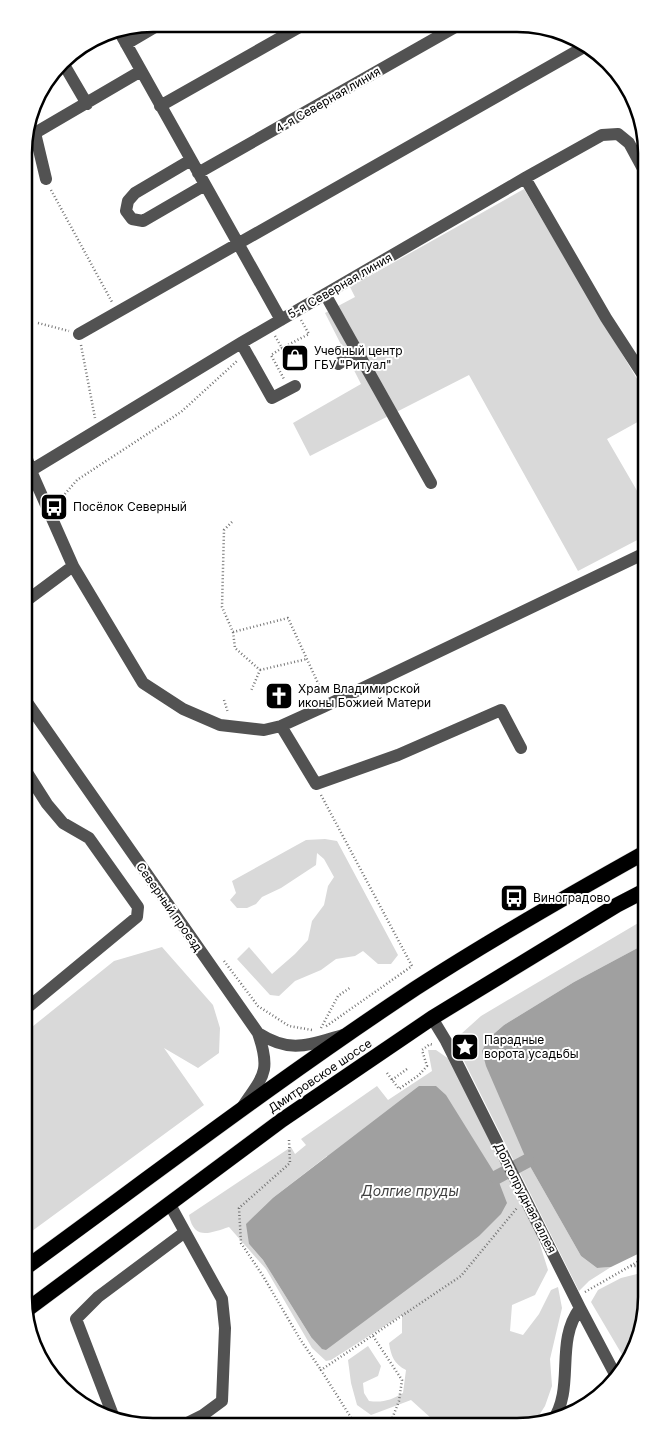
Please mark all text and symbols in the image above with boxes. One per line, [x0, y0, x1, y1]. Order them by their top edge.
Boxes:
street label: 4-я Северная линия [273, 63, 383, 136]
street label: 5-я Северная линия [285, 249, 395, 322]
shop icon: Учебный центр ГБУ "Ритуал" [280, 343, 310, 373]
place label: Учебный центр ГБУ "Ритуал" [314, 343, 403, 372]
bus stop icon: Посёлок Северный [39, 492, 69, 522]
place label: Посёлок Северный [73, 499, 187, 514]
church icon: Храм Владимирской иконы Божией Матери [264, 681, 294, 711]
place label: Храм Владимирской иконы Божией Матери [298, 681, 431, 710]
street label: Северный проезд [133, 859, 206, 955]
bus stop icon: Виноградово [499, 883, 529, 913]
place label: Виноградово [533, 890, 611, 905]
place icon: Парадные ворота усадьбы [450, 1032, 480, 1062]
place label: Парадные ворота усадьбы [484, 1032, 579, 1061]
street label: Дмитровское шоссе [265, 1035, 374, 1116]
street label: Долгопрудная аллея [491, 1140, 560, 1256]
water label: Долгие пруды [360, 1182, 459, 1199]

